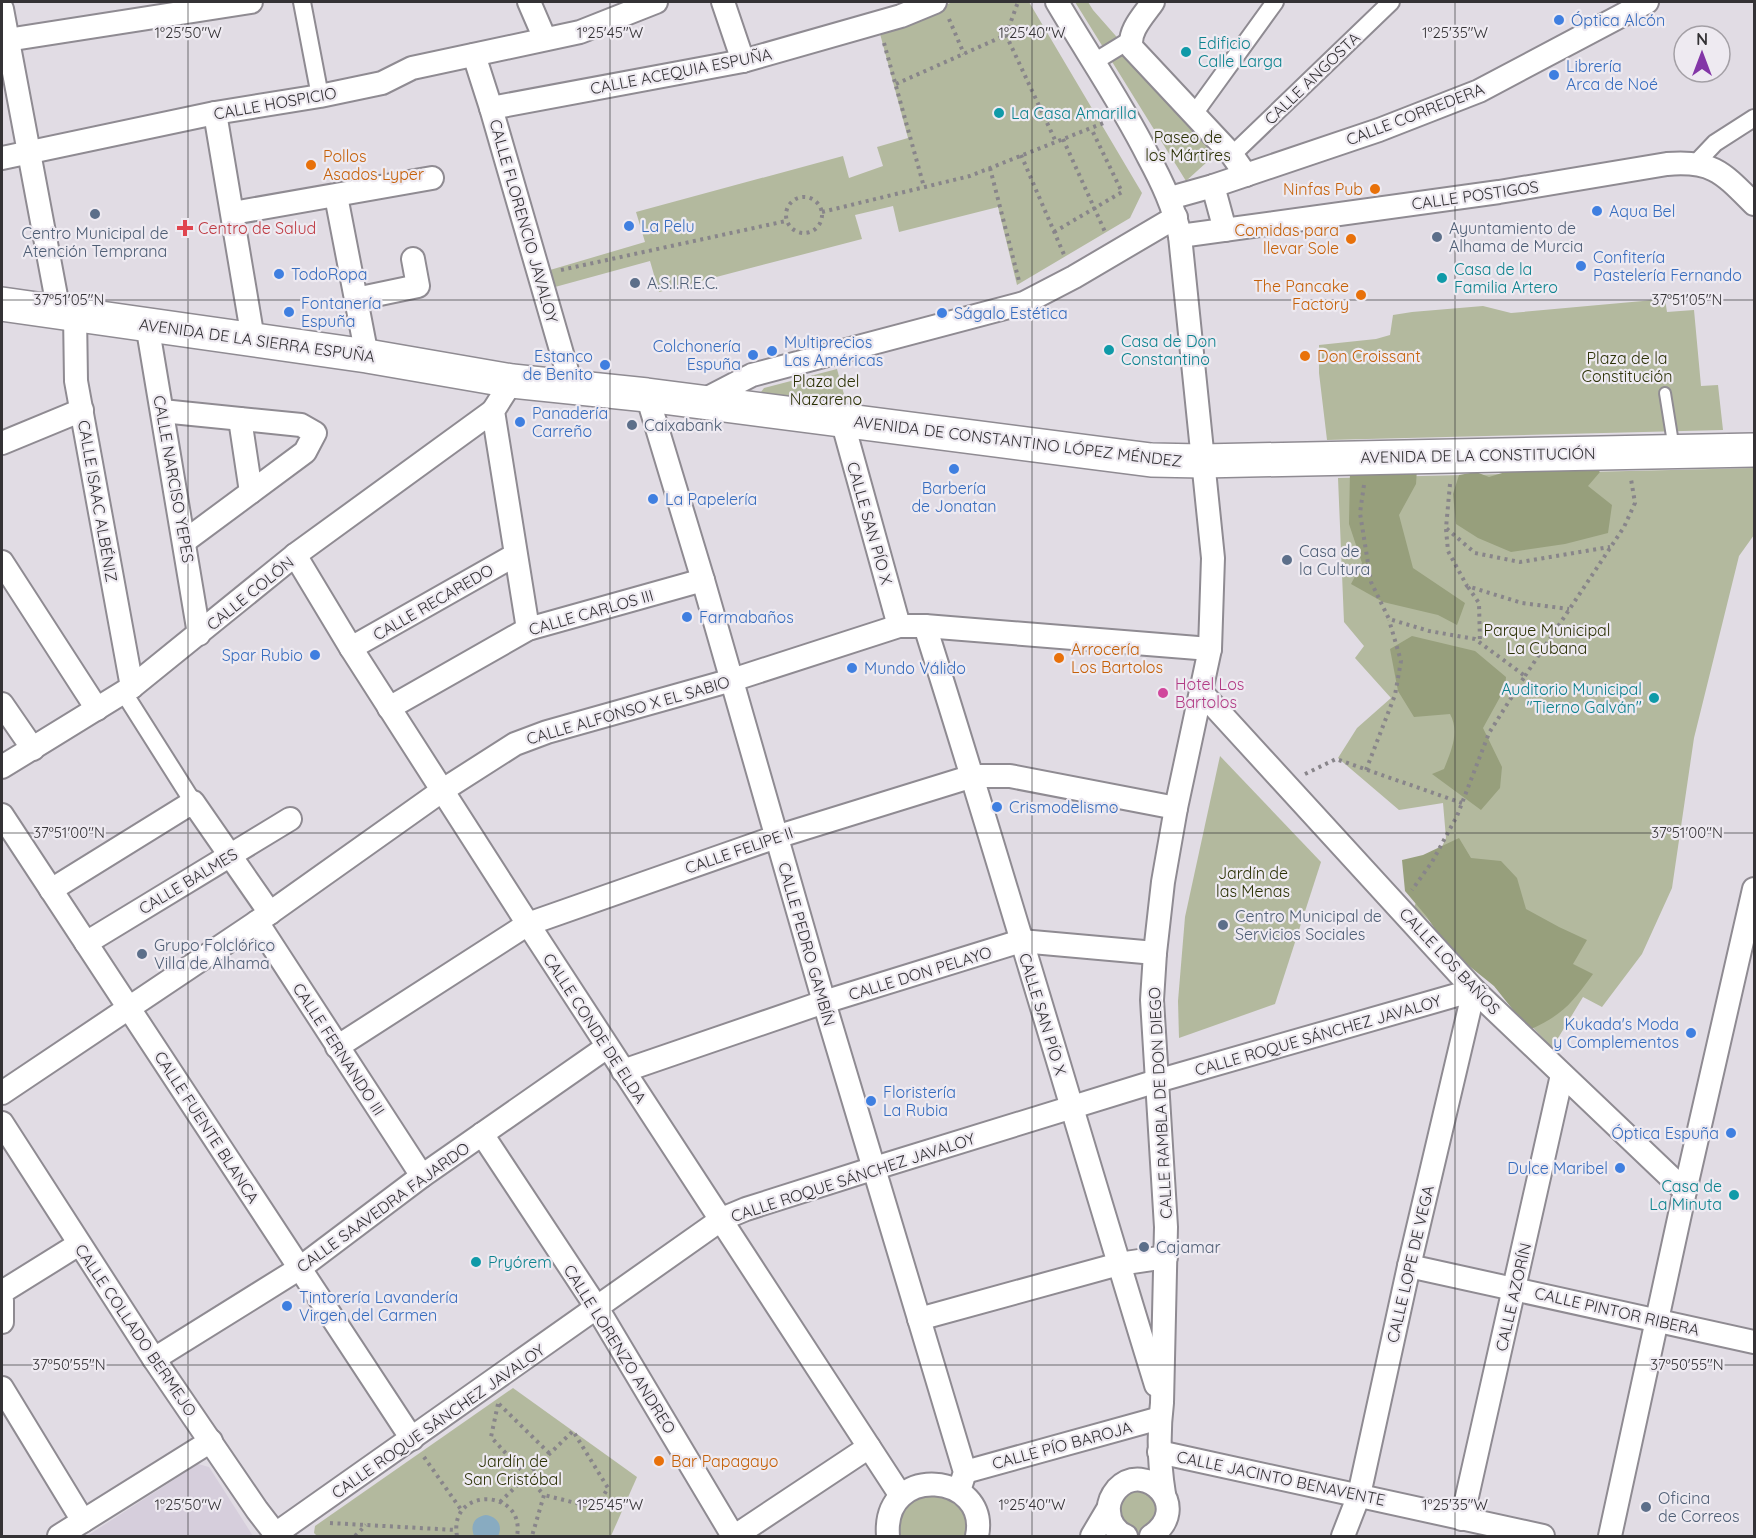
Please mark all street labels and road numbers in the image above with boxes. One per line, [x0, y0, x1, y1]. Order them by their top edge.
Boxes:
street label: CALLE ANGOSTA [1260, 27, 1364, 129]
street label: CALLE ACEQUIA ESPUÑA [588, 44, 774, 98]
street label: CALLE CORREDERA [1343, 78, 1487, 150]
street label: CALLE HOSPICIO [212, 82, 338, 124]
street label: CALLE FLORENCIO JAVALOY [485, 117, 563, 325]
street label: CALLE POSTIGOS [1410, 176, 1540, 214]
street label: AVENIDA DE LA SIERRA ESPUÑA [138, 314, 376, 366]
street label: CALLE NARCISO YEPES [149, 394, 199, 564]
street label: AVENIDA DE CONSTANTINO LÓPEZ MÉNDEZ [853, 411, 1183, 471]
street label: CALLE ISAAC ALBÉNIZ [74, 418, 122, 584]
street label: AVENIDA DE LA CONSTITUCIÓN [1360, 443, 1596, 467]
street label: CALLE SAN PÍO X [843, 459, 897, 587]
street label: CALLE COLÓN [202, 552, 298, 634]
street label: CALLE RECAREDO [369, 559, 497, 645]
street label: CALLE CARLOS III [526, 585, 656, 639]
street label: CALLE ALFONSO X EL SABIO [524, 671, 732, 749]
street label: CALLE FELIPE II [682, 822, 796, 878]
street label: CALLE BALMES [135, 844, 241, 918]
street label: CALLE PEDRO GAMBÍN [774, 860, 840, 1028]
street label: CALLE LOS BAÑOS [1395, 903, 1505, 1019]
street label: CALLE DON PELAYO [846, 942, 994, 1004]
street label: CALLE CONDE DE ELDA [539, 949, 651, 1107]
street label: CALLE SAN PÍO X [1015, 951, 1071, 1078]
street label: CALLE FERNANDO III [289, 979, 389, 1119]
street label: CALLE RAMBLA DE DON DIEGO [1144, 987, 1176, 1219]
street label: CALLE ROQUE SÁNCHEZ JAVALOY [1192, 990, 1444, 1080]
street label: CALLE FUENTE BLANCA [150, 1047, 264, 1207]
street label: CALLE ROQUE SÁNCHEZ JAVALOY [728, 1128, 978, 1226]
street label: CALLE SAAVEDRA FAJARDO [293, 1138, 473, 1276]
street label: CALLE LOPE DE VEGA [1382, 1183, 1438, 1345]
street label: CALLE COLLADO BERMEJO [71, 1240, 201, 1420]
street label: CALLE AZORÍN [1491, 1241, 1535, 1353]
street label: CALLE LORENZO ANDREO [560, 1261, 680, 1437]
street label: CALLE PINTOR RIBERA [1533, 1282, 1701, 1340]
street label: CALLE ROQUE SÁNCHEZ JAVALOY [328, 1340, 548, 1502]
street label: CALLE PÍO BAROJA [990, 1417, 1134, 1473]
street label: CALLE JACINTO BENAVENTE [1175, 1446, 1387, 1510]

